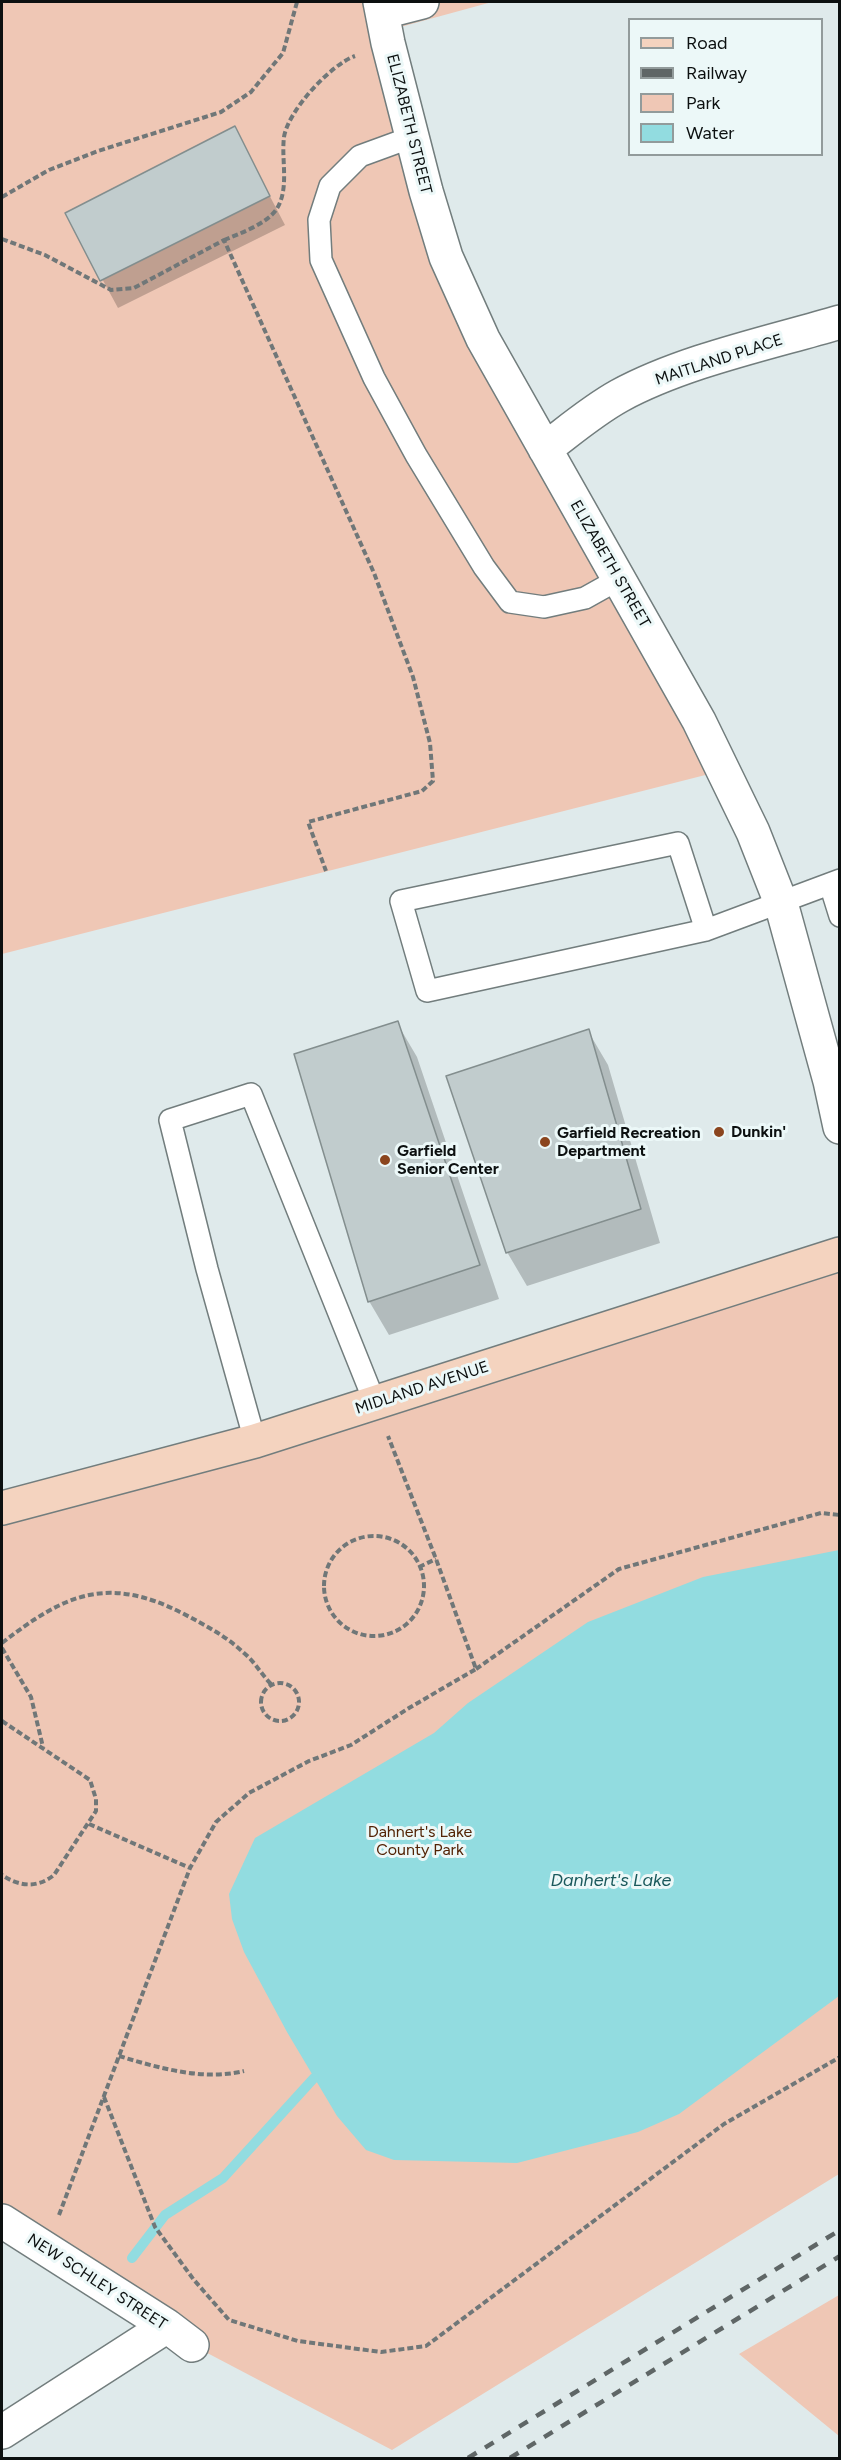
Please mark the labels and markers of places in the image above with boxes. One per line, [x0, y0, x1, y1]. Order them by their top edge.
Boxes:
place label: Dunkin' [731, 1122, 786, 1142]
place label: Garfield Recreation Department [557, 1123, 700, 1161]
marker: Dunkin' [712, 1125, 726, 1139]
marker: Garfield Recreation Department [538, 1135, 552, 1149]
place label: Garfield Senior Center [397, 1141, 499, 1179]
marker: Garfield Senior Center [378, 1153, 392, 1167]

